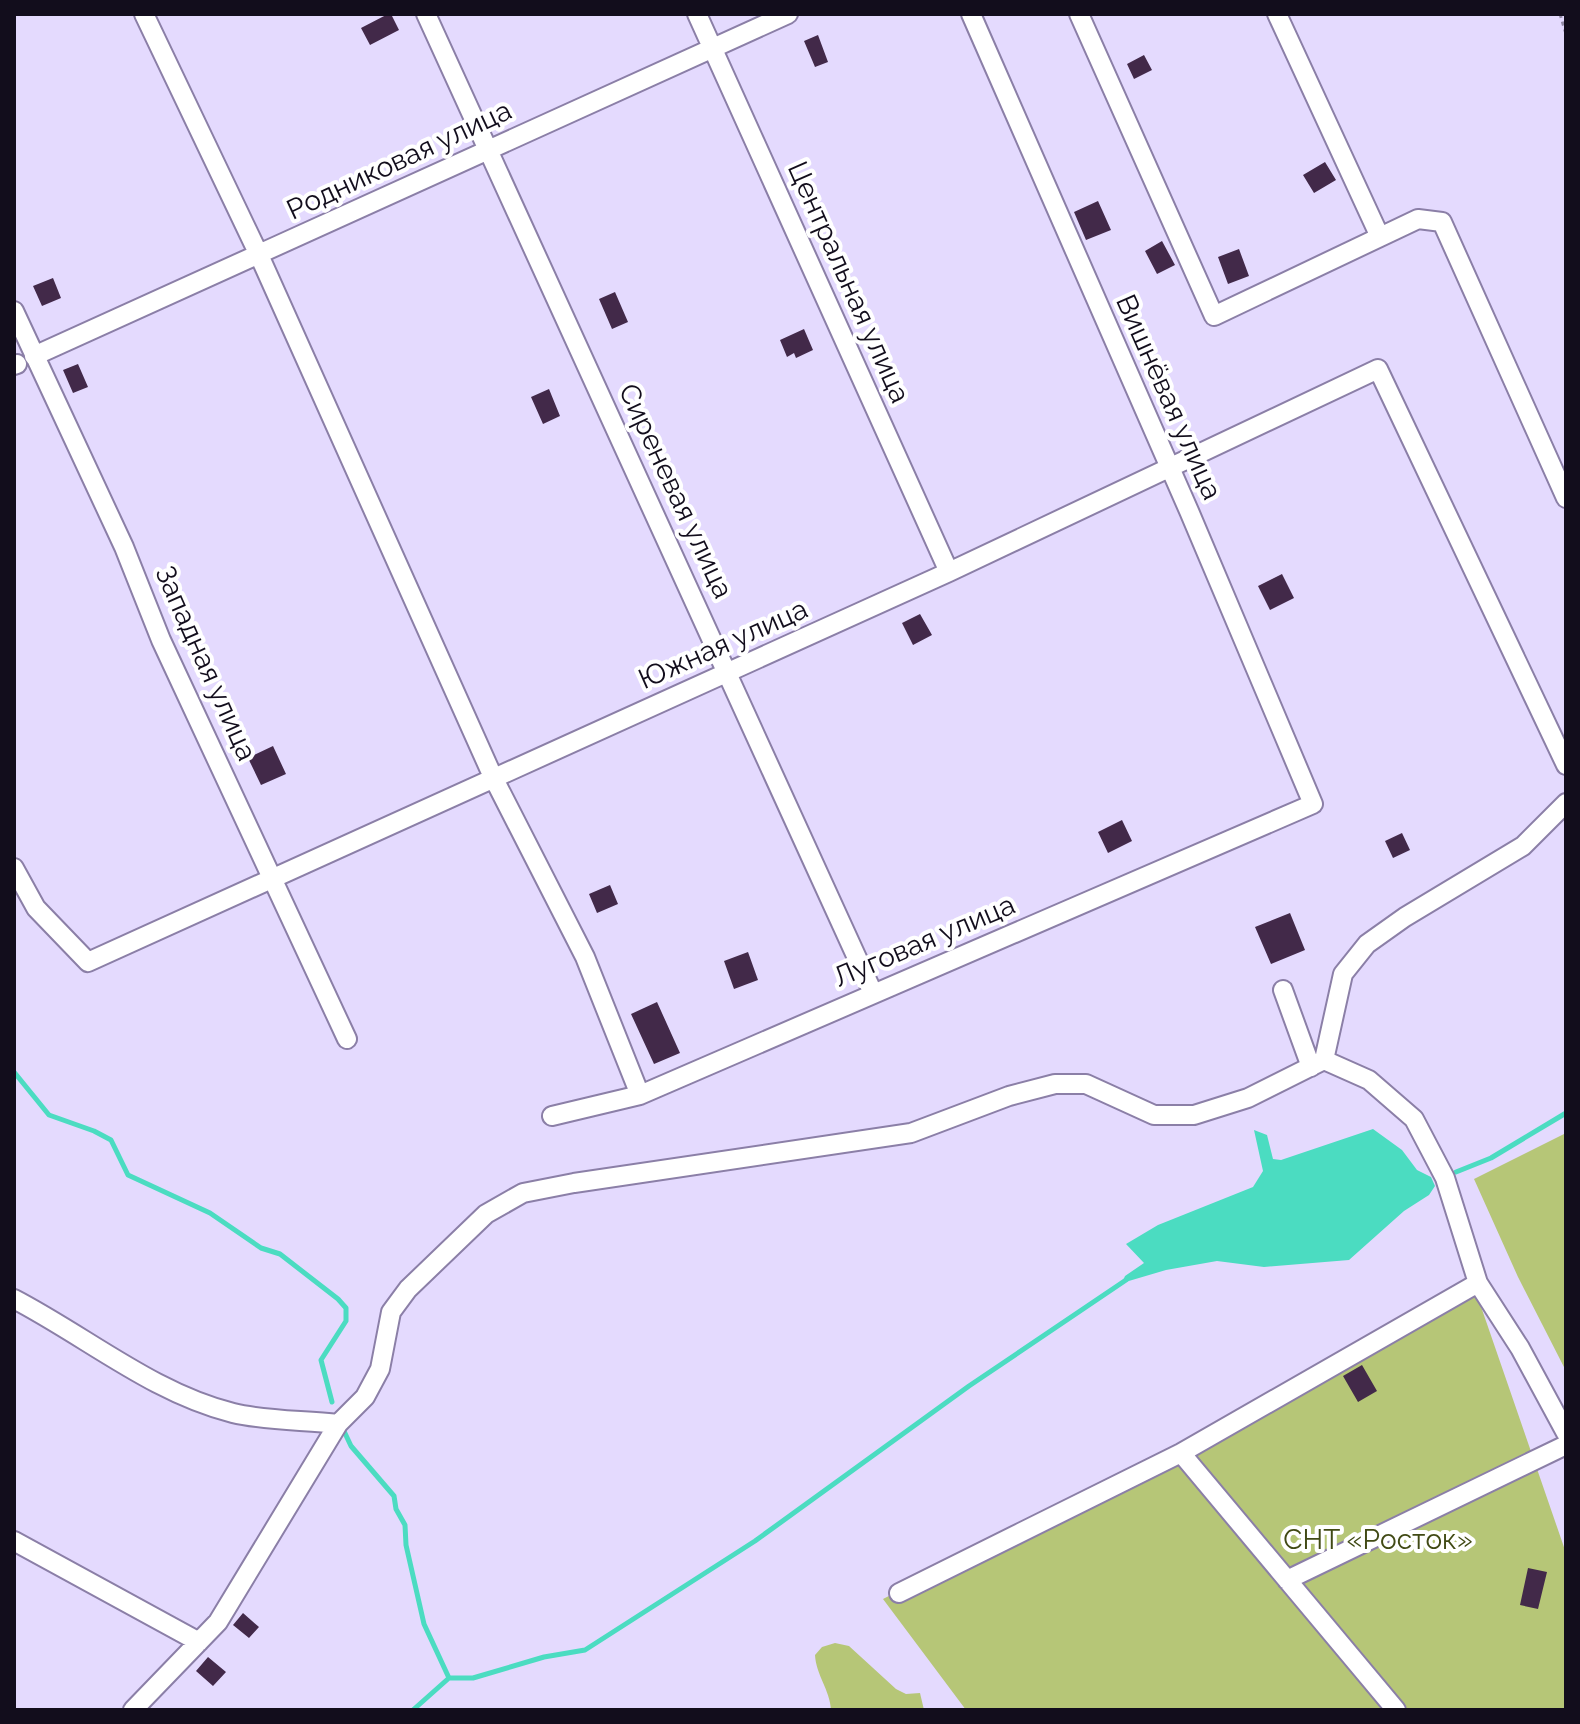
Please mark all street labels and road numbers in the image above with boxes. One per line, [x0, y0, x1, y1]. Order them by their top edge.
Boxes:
street label: Родниковая улица [281, 93, 517, 227]
street label: Центральная улица [781, 156, 917, 408]
street label: Вишнёвая улица [1109, 289, 1229, 505]
street label: Сиреневая улица [612, 379, 740, 603]
street label: Западная улица [148, 561, 264, 765]
street label: Южная улица [634, 592, 812, 696]
street label: Луговая улица [828, 888, 1020, 994]

